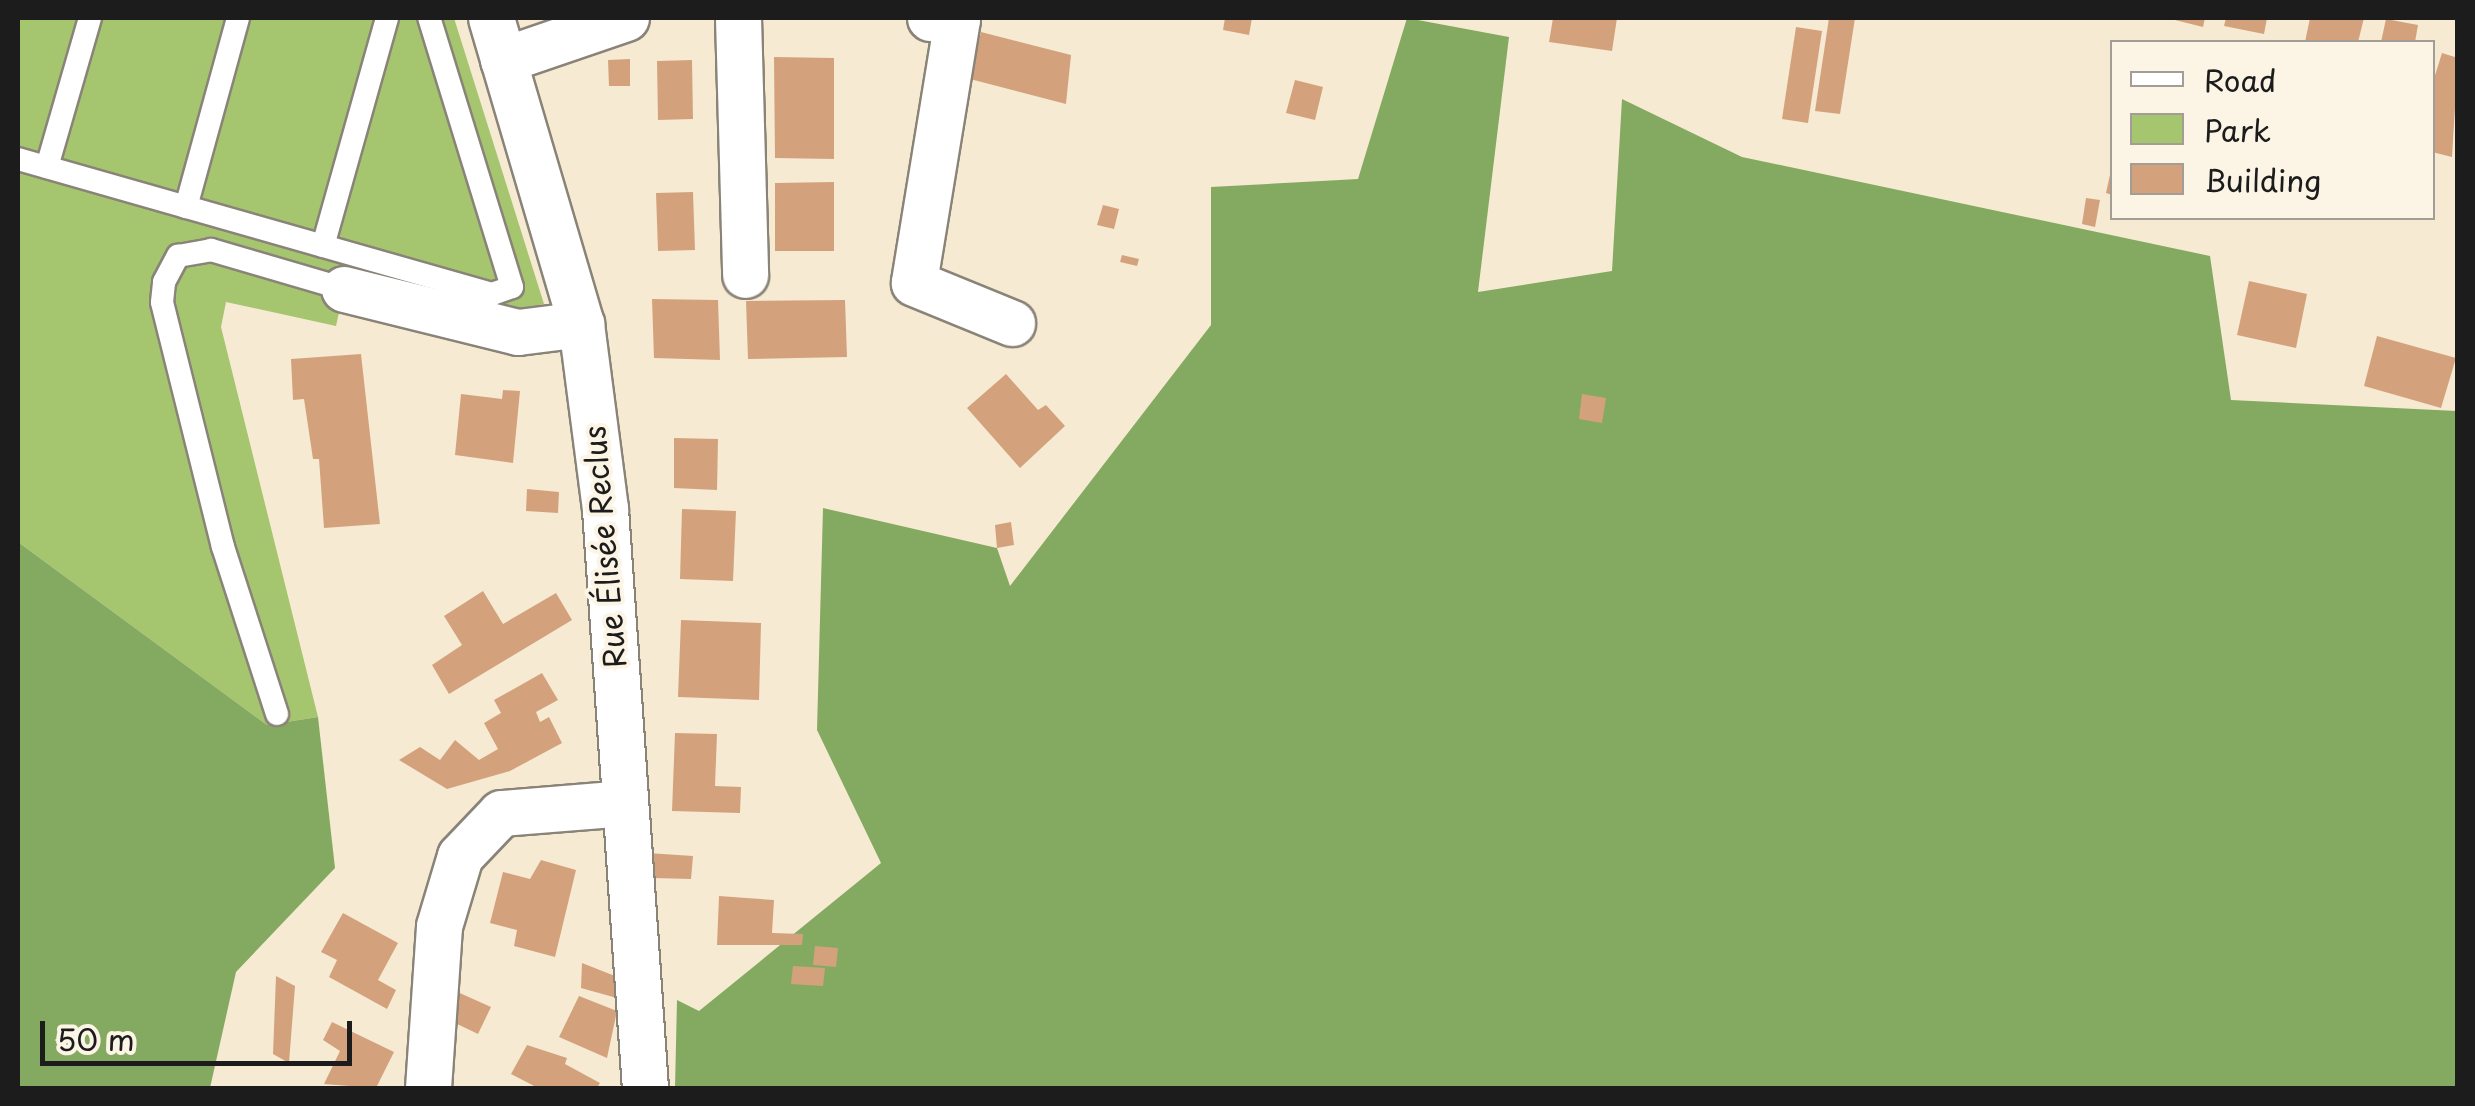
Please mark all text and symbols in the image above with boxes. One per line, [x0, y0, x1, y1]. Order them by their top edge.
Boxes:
legend [2110, 40, 2435, 220]
text: Road [2204, 57, 2277, 102]
text: Park [2204, 107, 2271, 152]
text: Building [2204, 157, 2321, 202]
street label: Rue Élisée Reclus [575, 422, 633, 672]
scale bar [45, 1001, 358, 1063]
text: 50 m [57, 1016, 135, 1061]

